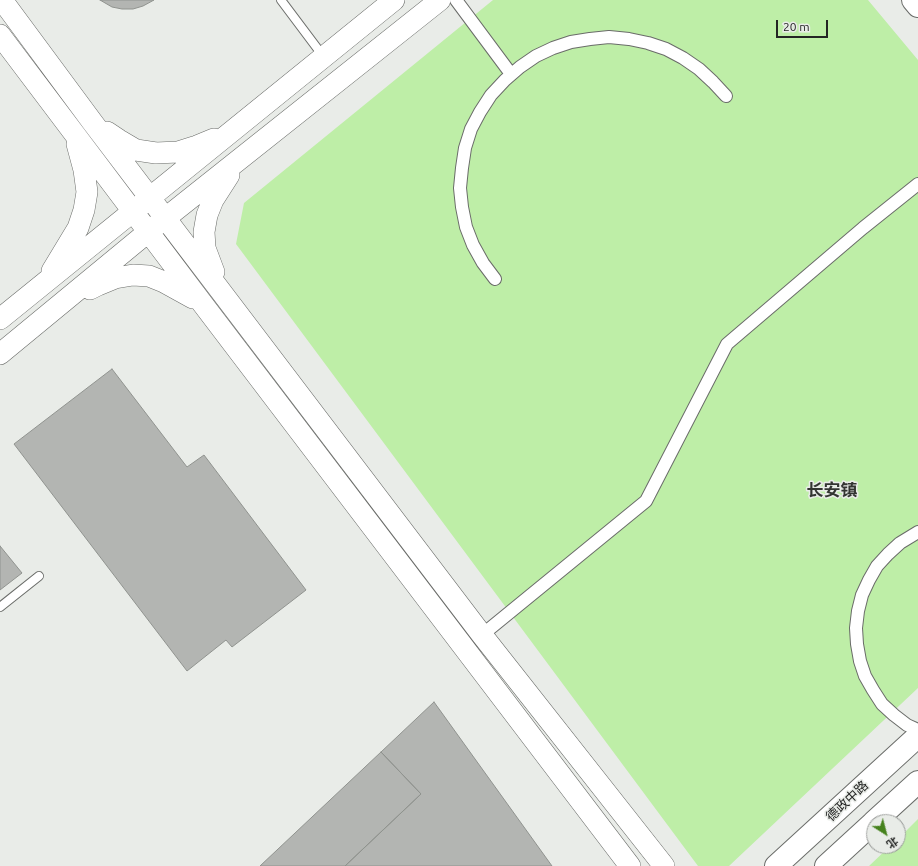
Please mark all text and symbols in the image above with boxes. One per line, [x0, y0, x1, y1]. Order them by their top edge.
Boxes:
scale bar [778, 12, 830, 38]
text: 20 m [783, 20, 810, 33]
district label: 长安镇 [807, 480, 857, 500]
street label: 德政中路 [823, 778, 871, 824]
north arrow [866, 814, 906, 854]
text: 北 [884, 835, 900, 851]

